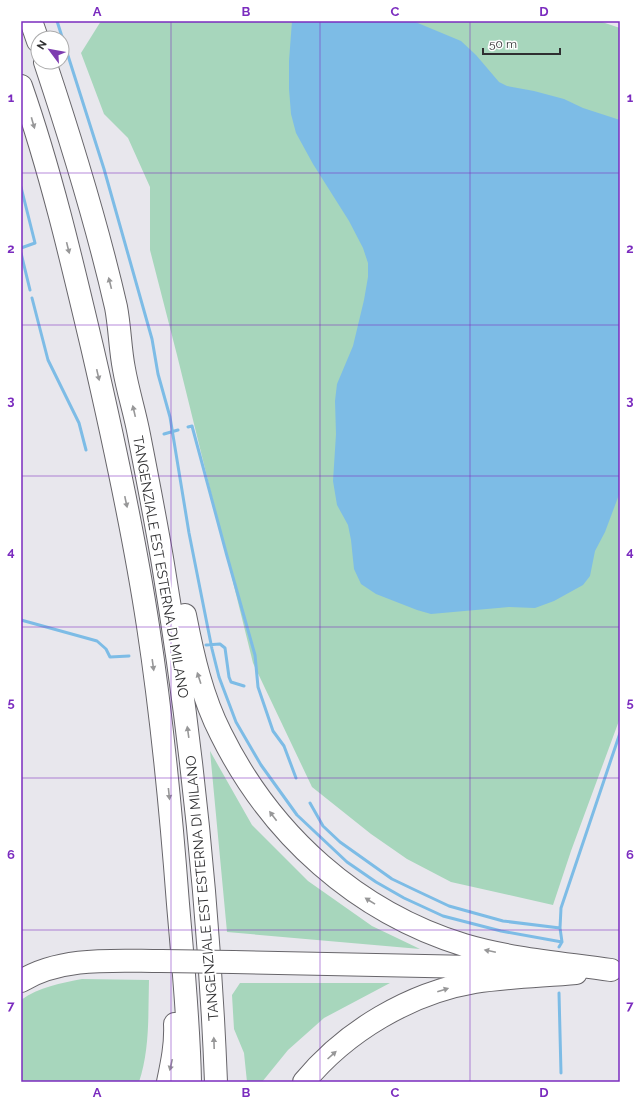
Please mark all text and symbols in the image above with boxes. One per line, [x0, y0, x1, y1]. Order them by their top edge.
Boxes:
text: A [93, 4, 102, 19]
text: B [242, 4, 251, 19]
text: C [391, 4, 400, 19]
text: D [539, 4, 549, 19]
north arrow [30, 30, 70, 70]
scale bar [483, 30, 560, 56]
text: 50 m [489, 37, 517, 51]
text: N [34, 38, 50, 52]
text: 1 [8, 90, 15, 105]
text: 1 [627, 90, 634, 105]
one-way arrow [30, 117, 36, 129]
text: 2 [7, 241, 15, 256]
text: 2 [626, 241, 634, 256]
one-way arrow [65, 242, 71, 255]
one-way arrow [106, 277, 112, 290]
one-way arrow [96, 369, 102, 381]
text: 3 [7, 393, 15, 408]
text: 3 [626, 393, 634, 408]
one-way arrow [130, 405, 136, 417]
street label: TANGENZIALE EST ESTERNA DI MILANO [130, 435, 192, 699]
one-way arrow [124, 496, 130, 508]
text: 4 [7, 544, 15, 559]
text: 4 [626, 544, 634, 559]
one-way arrow [150, 659, 157, 671]
one-way arrow [196, 671, 202, 683]
text: 5 [7, 695, 15, 710]
text: 5 [626, 695, 634, 710]
one-way arrow [185, 726, 191, 738]
street label: TANGENZIALE EST ESTERNA DI MILANO [182, 755, 222, 1021]
one-way arrow [166, 788, 172, 800]
one-way arrow [269, 811, 277, 822]
text: 6 [7, 847, 15, 862]
text: 6 [626, 847, 634, 862]
one-way arrow [365, 897, 375, 905]
one-way arrow [483, 948, 496, 954]
one-way arrow [437, 987, 449, 993]
text: 7 [7, 998, 15, 1013]
text: 7 [626, 998, 634, 1013]
one-way arrow [211, 1036, 217, 1049]
one-way arrow [326, 1050, 337, 1059]
one-way arrow [168, 1059, 174, 1071]
text: A [93, 1085, 102, 1100]
text: B [242, 1085, 251, 1100]
text: C [391, 1085, 400, 1100]
text: D [539, 1085, 549, 1100]

